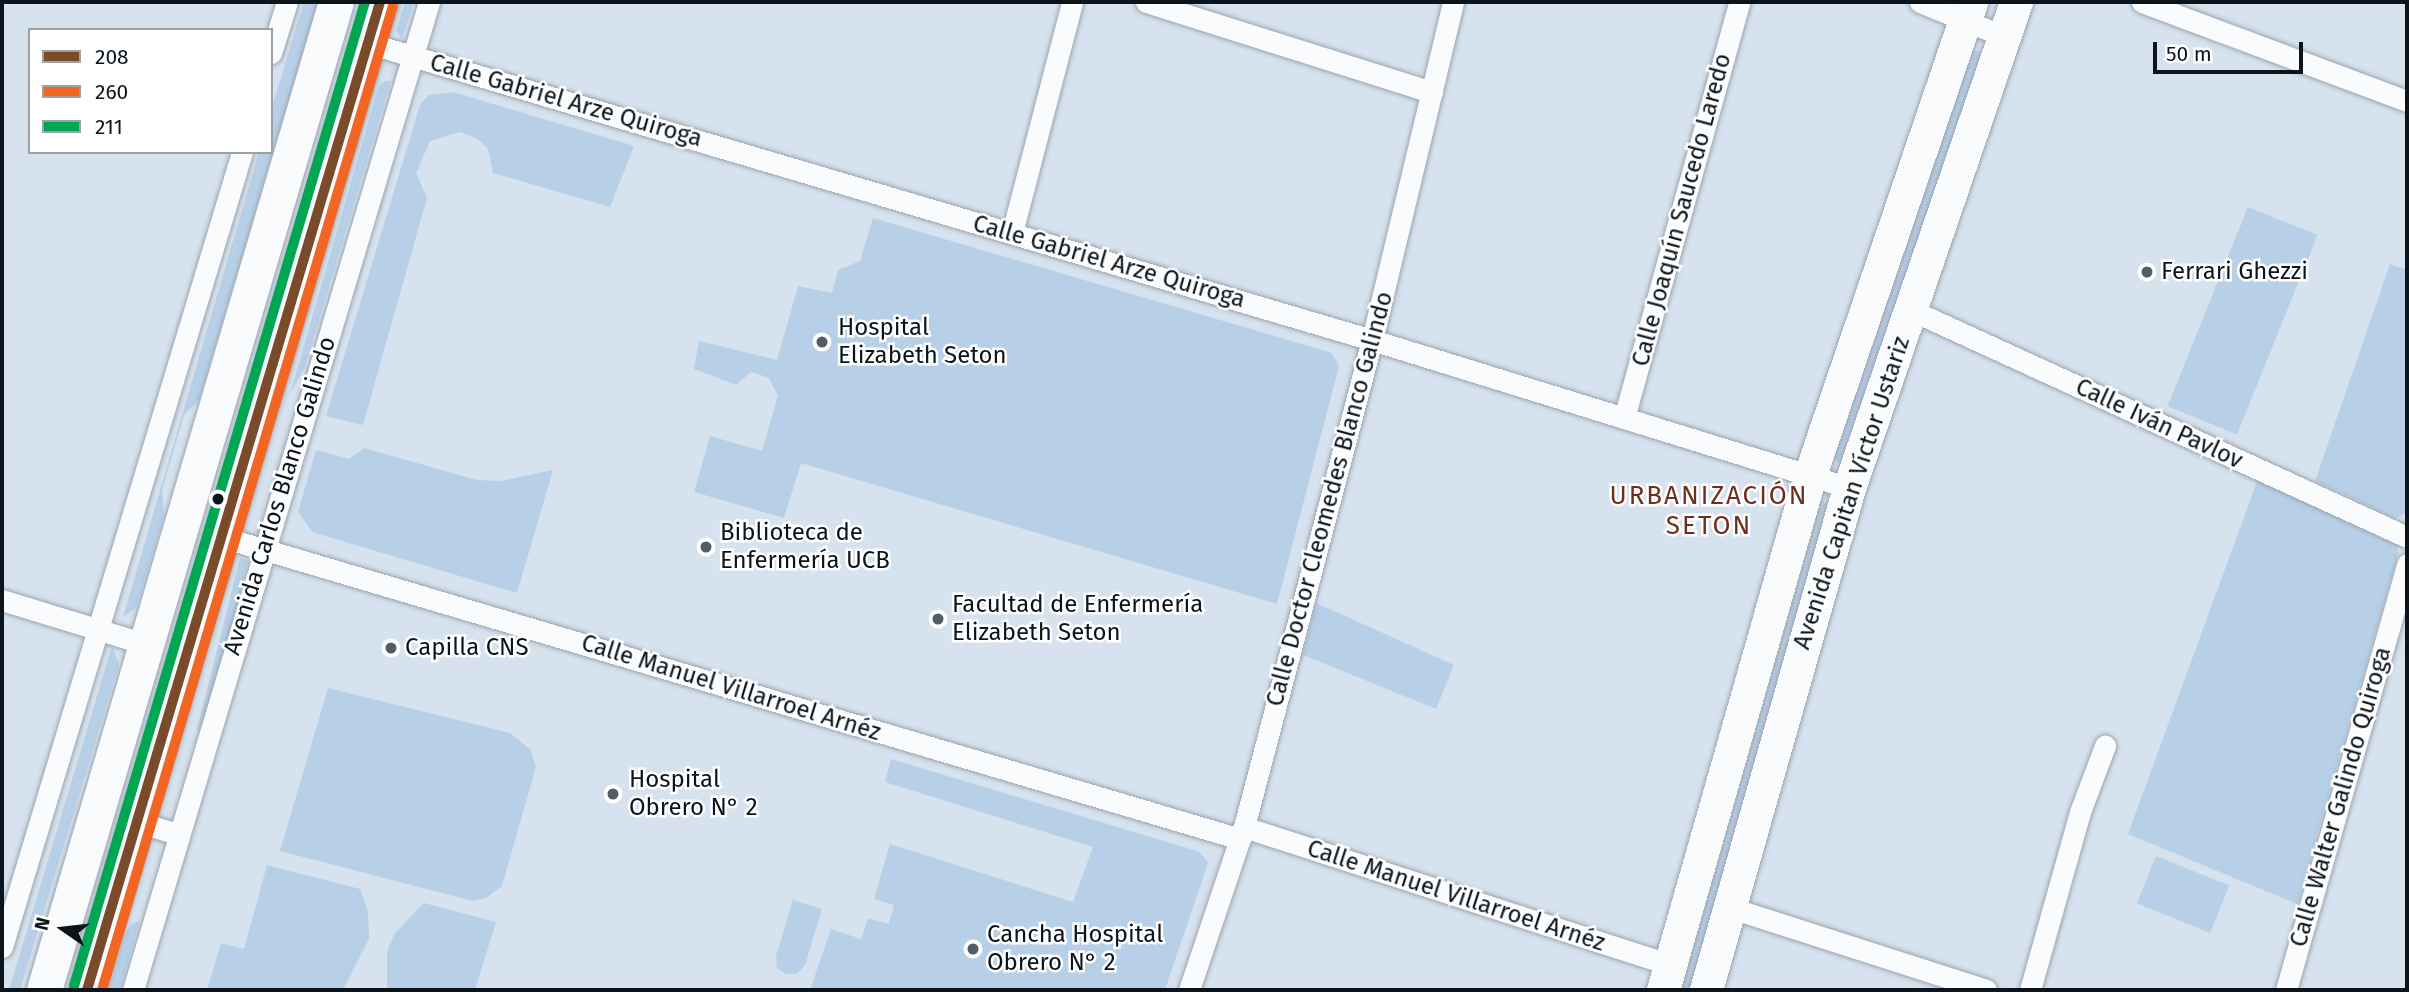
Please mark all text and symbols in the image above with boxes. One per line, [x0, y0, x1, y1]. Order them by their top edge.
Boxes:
legend [28, 28, 273, 154]
scale bar [2157, 28, 2308, 72]
text: 50 m [2166, 41, 2212, 67]
text: 208 [95, 44, 129, 70]
street label: Calle Gabriel Arze Quiroga [427, 48, 705, 154]
street label: Calle Joaquín Saucedo Laredo [1626, 50, 1738, 370]
text: 260 [95, 79, 128, 105]
text: 211 [95, 114, 123, 140]
street label: Calle Gabriel Arze Quiroga [970, 209, 1248, 315]
place label: Ferrari Ghezzi [2161, 258, 2308, 286]
marker: Ferrari Ghezzi [2139, 264, 2155, 280]
street label: Calle Doctor Cleomedes Blanco Galindo [1261, 288, 1399, 710]
place label: Hospital Elizabeth Seton [838, 314, 1007, 370]
marker: Hospital Elizabeth Seton [812, 332, 832, 352]
street label: Avenida Carlos Blanco Galindo [218, 333, 342, 659]
street label: Avenida Capitan Víctor Ustariz [1788, 333, 1916, 653]
street label: Calle Iván Pavlov [2071, 373, 2247, 475]
district label: URBANIZACIÓN SETON [1611, 480, 1807, 542]
unlabelled marker [211, 492, 225, 506]
place label: Biblioteca de Enfermería UCB [720, 519, 890, 575]
marker: Biblioteca de Enfermería UCB [698, 539, 714, 555]
place label: Facultad de Enfermería Elizabeth Seton [952, 591, 1203, 647]
marker: Facultad de Enfermería Elizabeth Seton [930, 611, 946, 627]
street label: Calle Manuel Villarroel Arnéz [578, 629, 884, 747]
place label: Capilla CNS [405, 634, 529, 662]
marker: Capilla CNS [383, 640, 399, 656]
street label: Calle Walter Galindo Quiroga [2284, 644, 2398, 950]
place label: Hospital Obrero N° 2 [629, 766, 758, 822]
marker: Hospital Obrero N° 2 [603, 784, 623, 804]
street label: Calle Manuel Villarroel Arnéz [1303, 834, 1609, 958]
north arrow [28, 894, 98, 964]
text: N [29, 915, 55, 933]
place label: Cancha Hospital Obrero N° 2 [987, 921, 1163, 977]
marker: Cancha Hospital Obrero N° 2 [965, 941, 981, 957]

